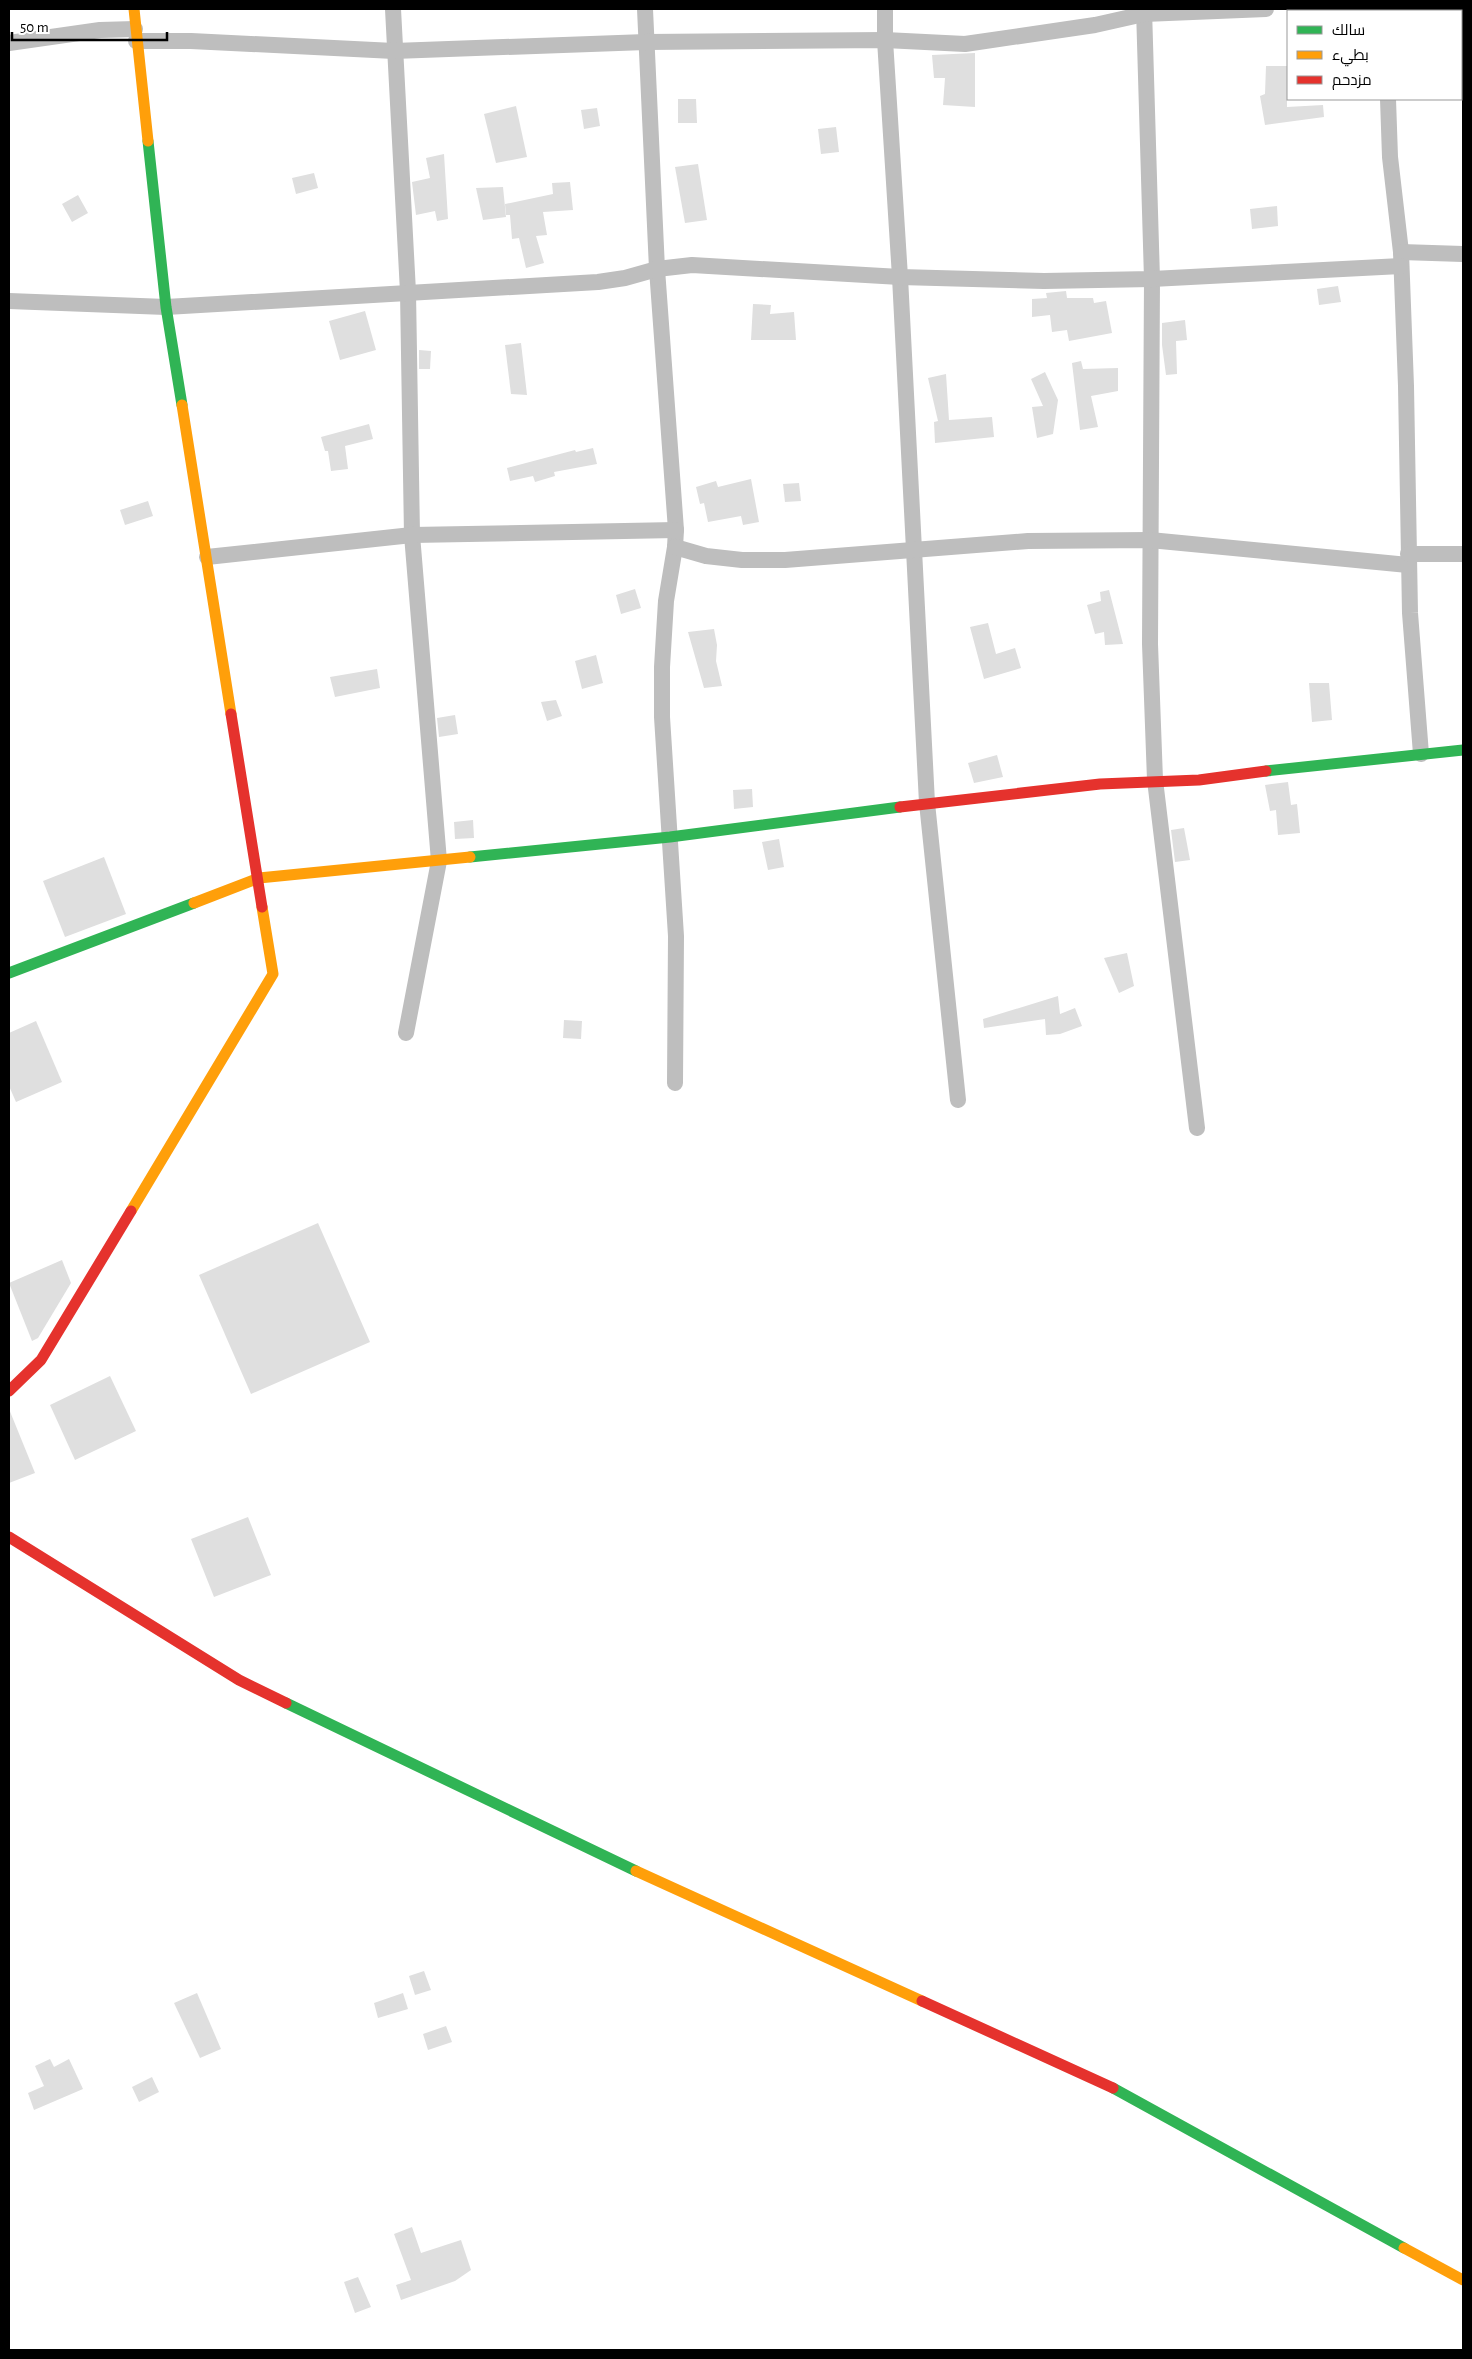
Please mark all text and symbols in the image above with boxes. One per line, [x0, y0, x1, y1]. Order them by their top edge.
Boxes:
scale bar [12, 10, 168, 42]
legend [1287, 10, 1462, 100]
text: 50 m [20, 20, 49, 35]
text: سالك [1332, 23, 1365, 38]
text: بطيء [1332, 48, 1369, 67]
text: مزدحم [1332, 73, 1372, 90]

